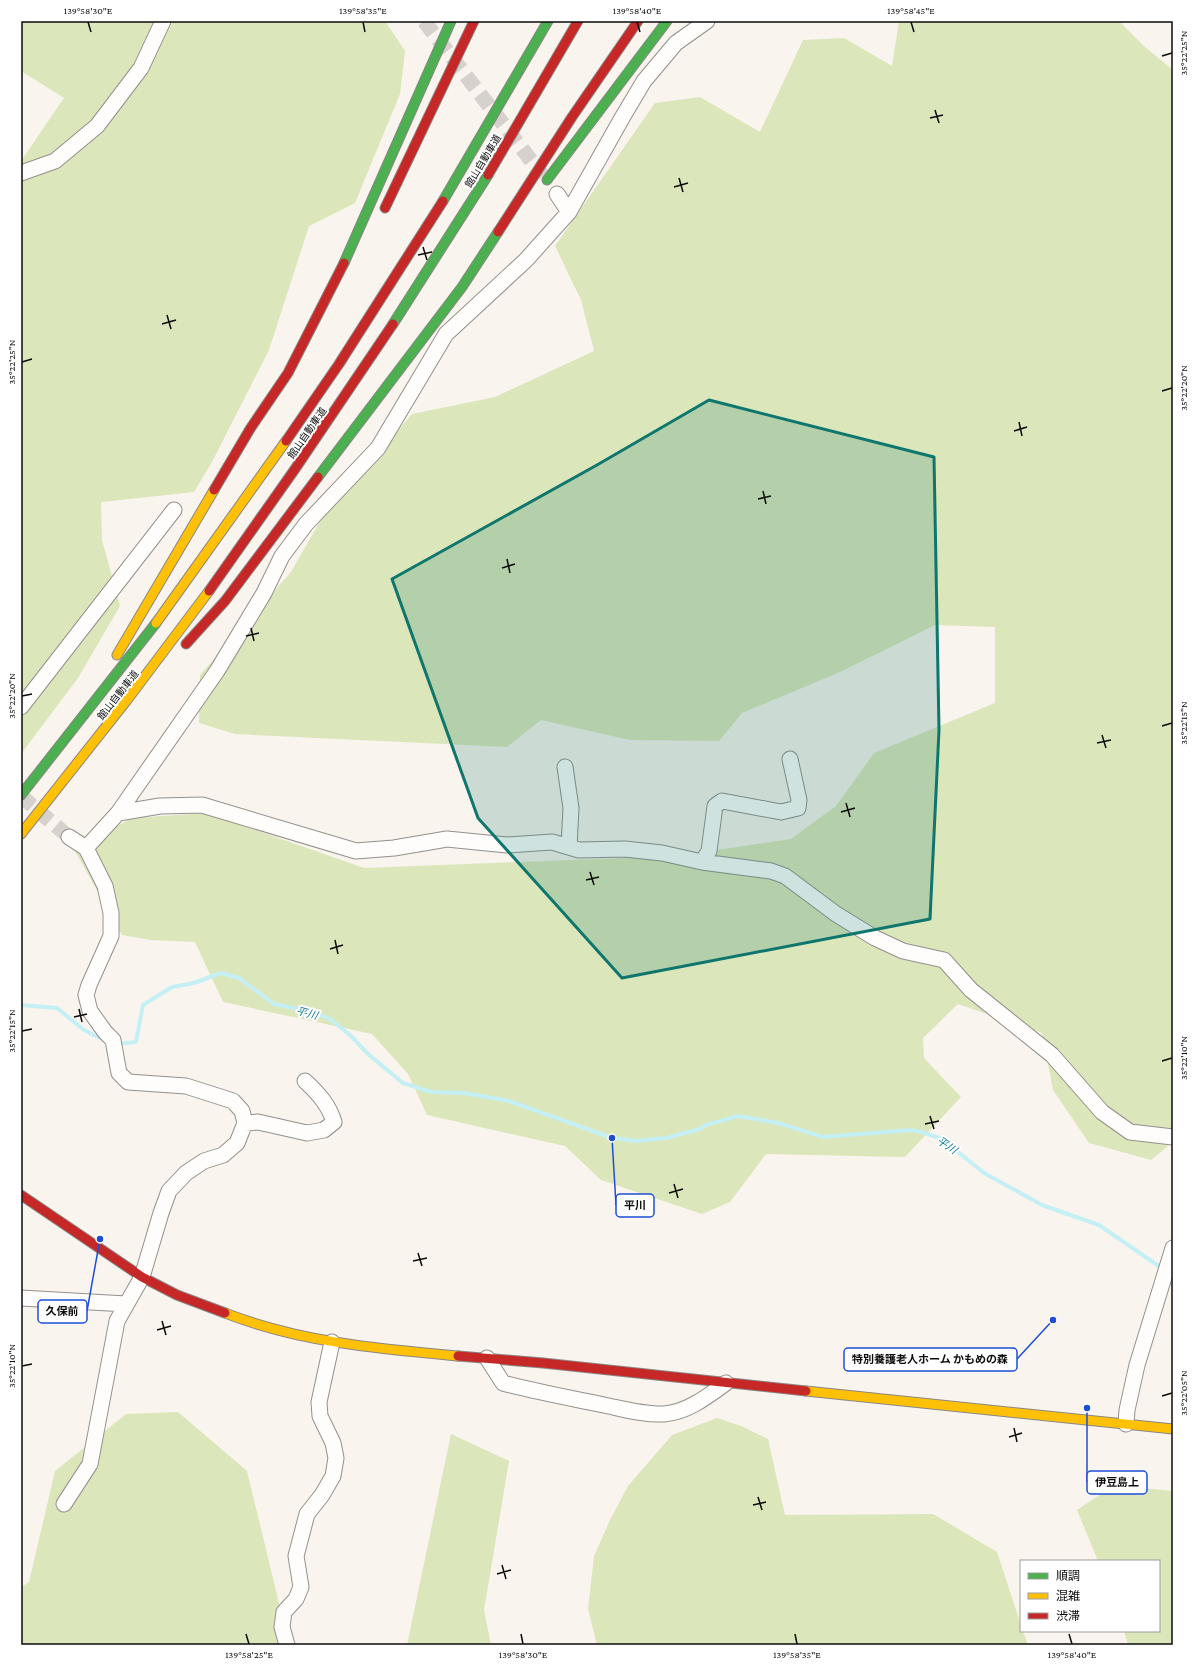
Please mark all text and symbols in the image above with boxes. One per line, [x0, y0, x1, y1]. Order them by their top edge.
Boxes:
text: 139°58'30"E [64, 5, 113, 16]
text: 139°58'35"E [339, 5, 387, 16]
text: 139°58'40"E [613, 5, 662, 16]
text: 139°58'45"E [887, 5, 935, 16]
text: 35°22'25"N [1178, 30, 1189, 75]
street label: 館山自動車道 [463, 132, 503, 190]
text: 35°22'25"N [6, 339, 17, 384]
text: 35°22'20"N [1178, 365, 1189, 411]
street label: 館山自動車道 [285, 405, 329, 461]
street label: 館山自動車道 [95, 668, 141, 722]
text: 35°22'20"N [6, 673, 17, 719]
text: 35°22'15"N [1178, 701, 1189, 745]
water label: 平川 [295, 1004, 320, 1022]
text: 35°22'15"N [6, 1009, 17, 1053]
text: 35°22'10"N [1178, 1035, 1189, 1080]
water label: 平川 [935, 1134, 960, 1157]
callout: 平川 [616, 1194, 654, 1217]
text: 平川 [624, 1199, 646, 1211]
callout: 久保前 [38, 1300, 87, 1323]
text: 久保前 [46, 1305, 79, 1317]
text: 35°22'10"N [6, 1343, 17, 1388]
callout: 特別養護老人ホーム かもめの森 [844, 1348, 1017, 1371]
text: 特別養護老人ホーム かもめの森 [852, 1353, 1008, 1365]
text: 35°22'05"N [1178, 1370, 1189, 1416]
callout: 伊豆島上 [1087, 1471, 1147, 1494]
text: 伊豆島上 [1095, 1476, 1139, 1488]
legend [1020, 1560, 1160, 1632]
text: 順調 [1056, 1569, 1080, 1583]
text: 混雑 [1056, 1589, 1080, 1603]
text: 渋滞 [1056, 1609, 1080, 1623]
text: 139°58'25"E [225, 1649, 273, 1660]
text: 139°58'30"E [499, 1649, 548, 1660]
text: 139°58'35"E [773, 1649, 821, 1660]
text: 139°58'40"E [1048, 1649, 1097, 1660]

